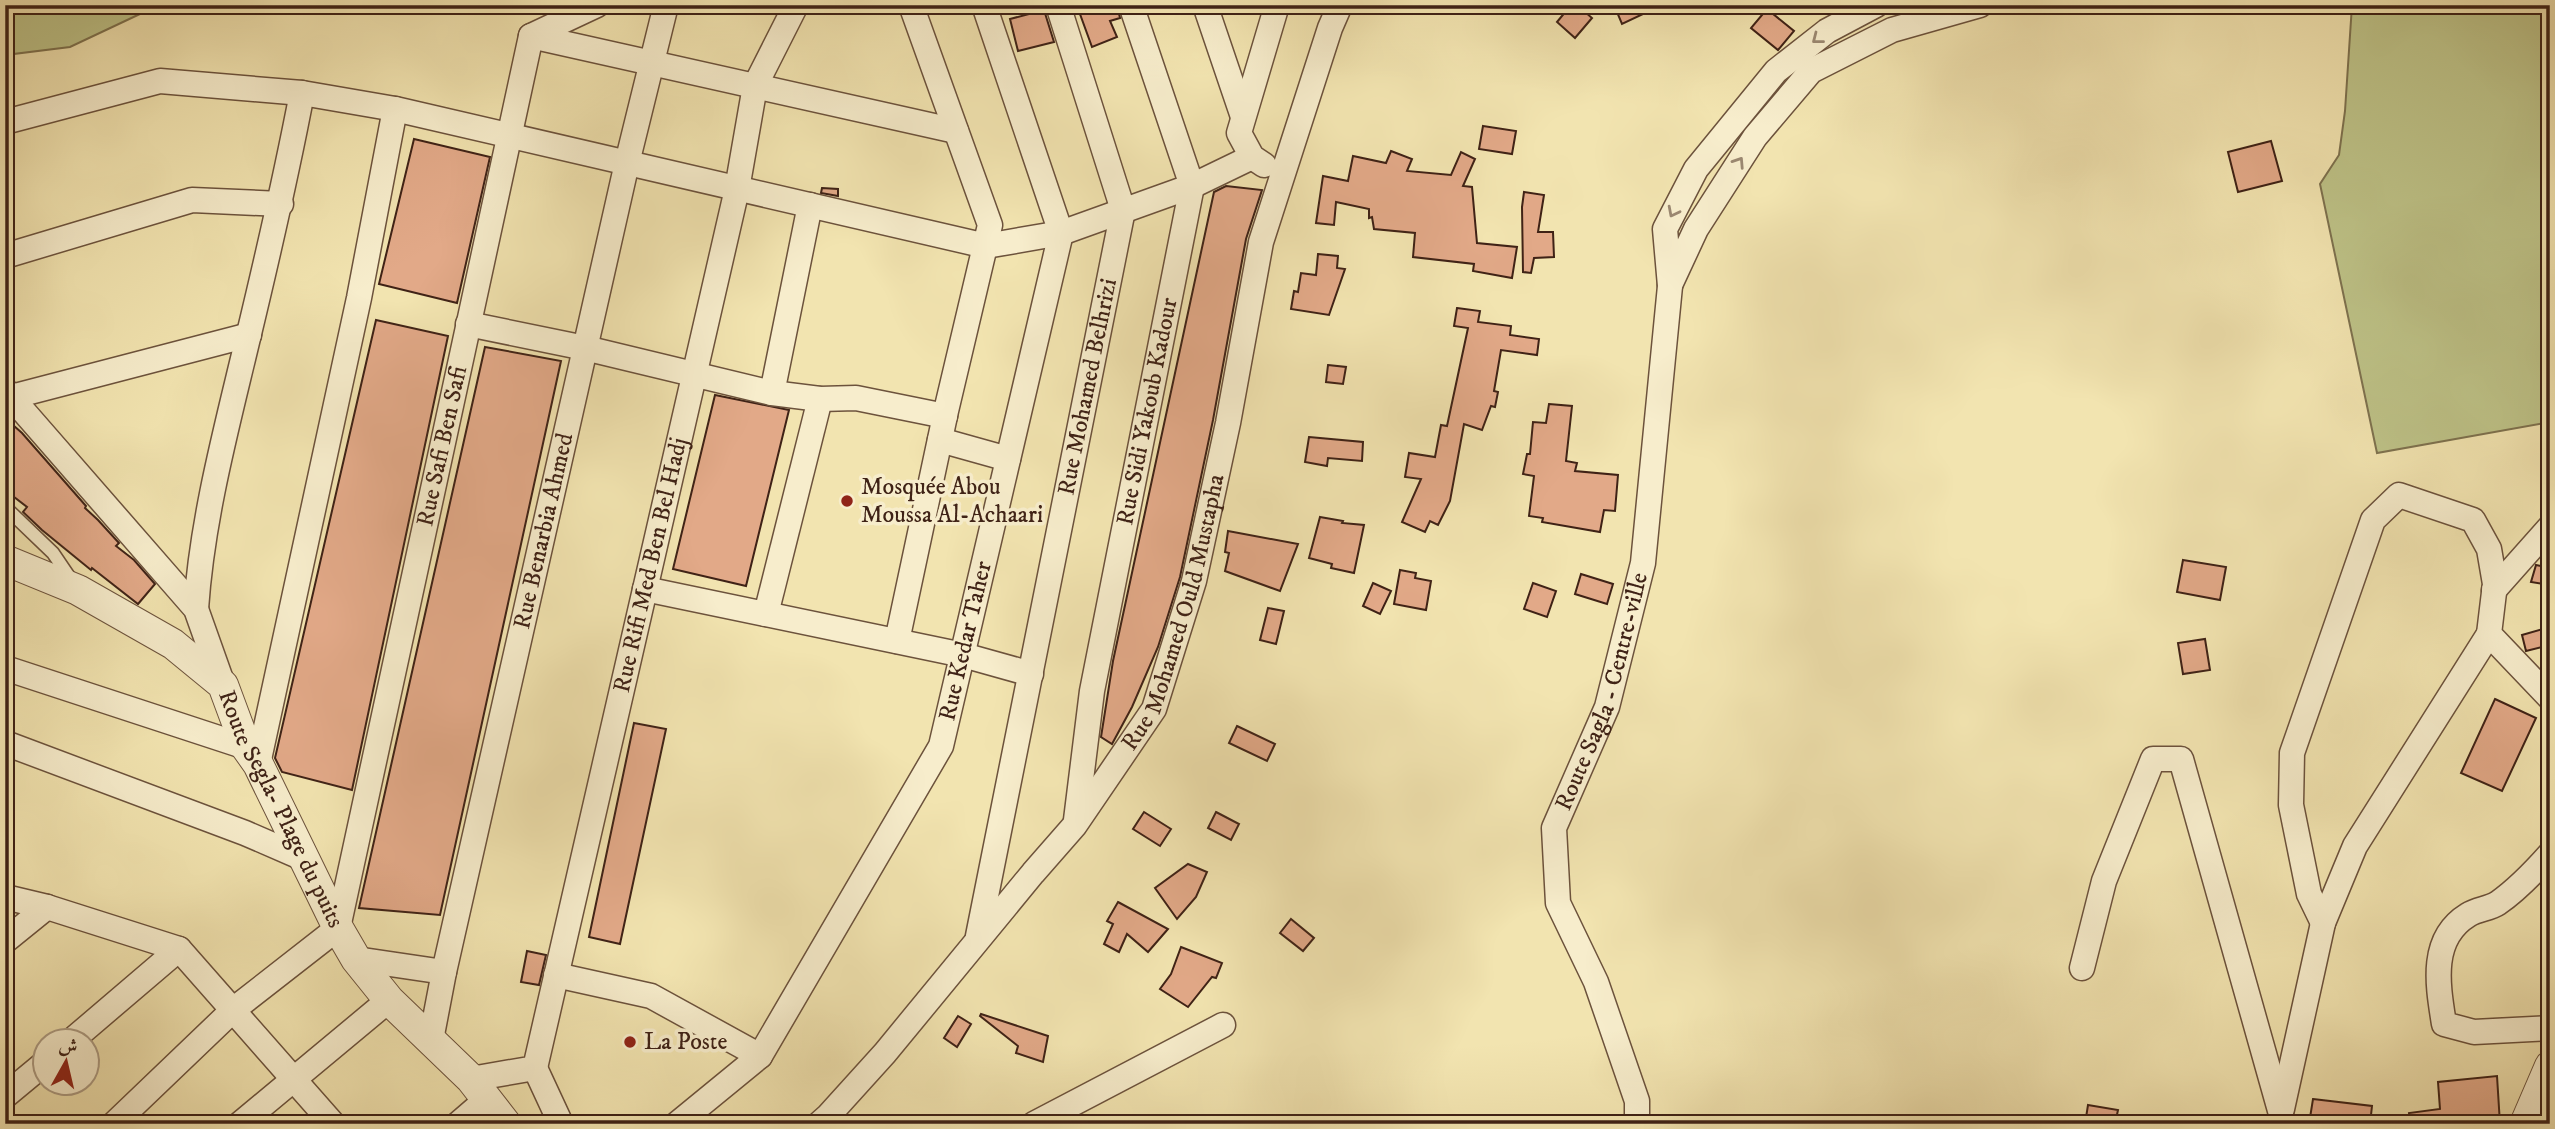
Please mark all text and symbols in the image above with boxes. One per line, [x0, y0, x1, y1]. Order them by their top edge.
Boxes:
one-way arrow [1812, 30, 1824, 43]
one-way arrow [1731, 157, 1744, 170]
one-way arrow [1668, 205, 1682, 217]
street label: Rue Mohamed Belhrizi [1051, 276, 1124, 498]
street label: Rue Sidi Yakoub Kadour [1110, 295, 1185, 528]
street label: Rue Safi Ben Safi [410, 363, 474, 529]
street label: Rue Benarbia Ahmed [507, 430, 580, 632]
street label: Rue Rifi Med Ben Bel Hadj [607, 435, 694, 695]
street label: Rue Mohamed Ould Mustapha [1115, 471, 1232, 757]
place label: Mosquée Abou Moussa Al-Achaari [861, 472, 1043, 530]
marker: Mosquée Abou Moussa Al-Achaari [839, 493, 855, 509]
street label: Rue Kedar Taher [932, 558, 999, 724]
street label: Route Sagla - Centre-ville [1549, 569, 1655, 815]
street label: Route Segla- Plage du puits [211, 686, 351, 933]
place label: La Poste [644, 1027, 728, 1057]
north arrow [32, 1028, 102, 1098]
text: ش [57, 1034, 79, 1059]
marker: La Poste [622, 1034, 638, 1050]

